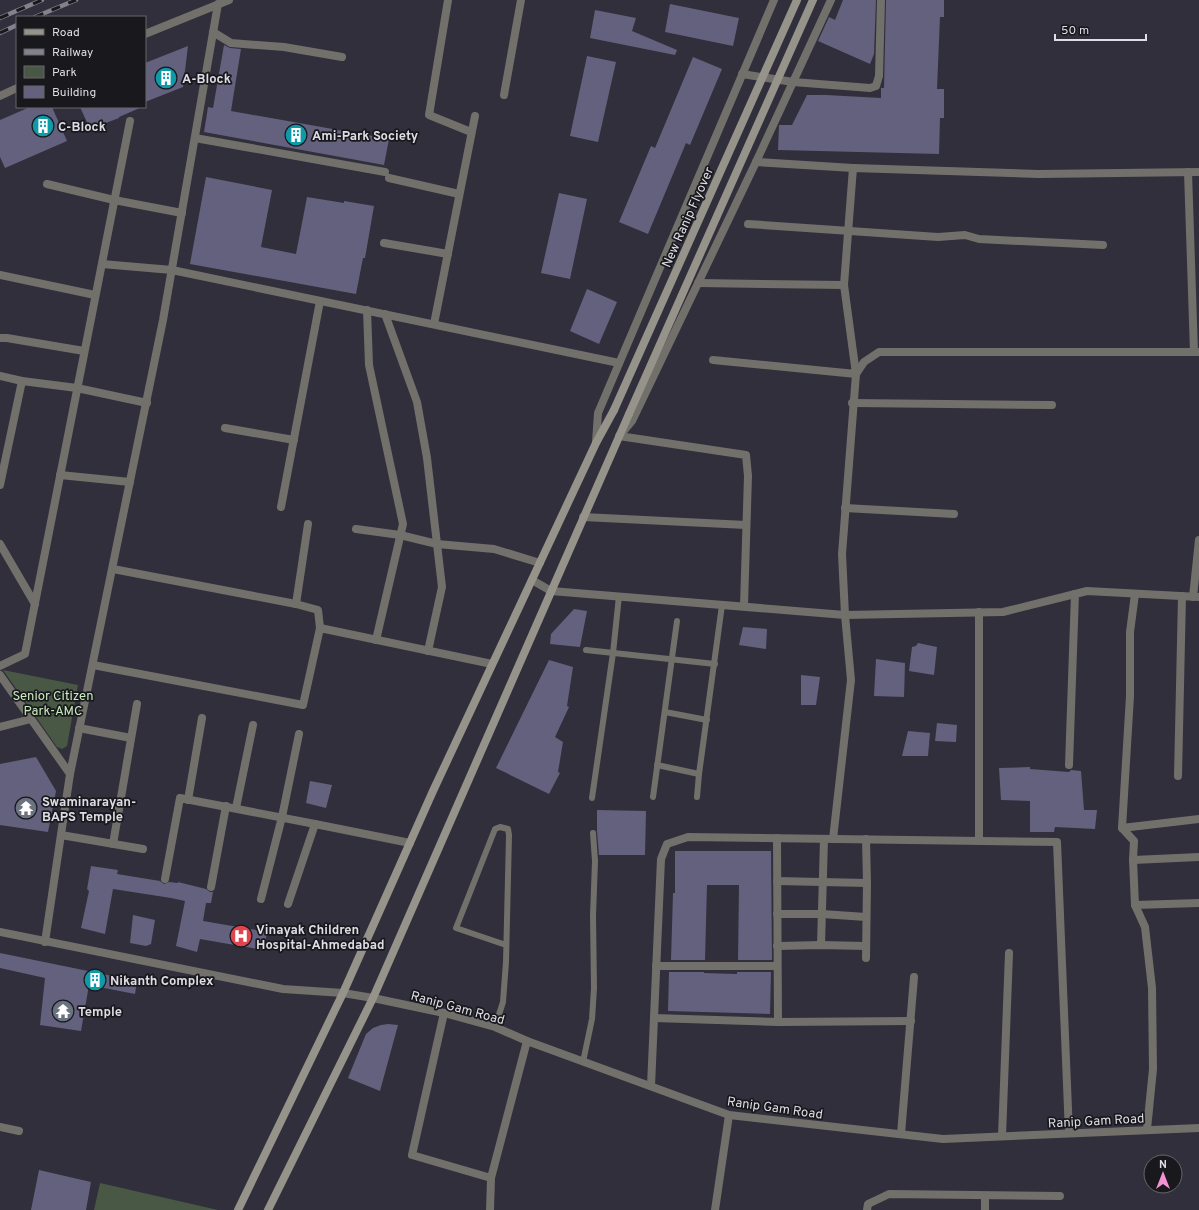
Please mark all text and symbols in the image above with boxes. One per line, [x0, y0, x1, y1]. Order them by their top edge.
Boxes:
legend [16, 16, 146, 108]
scale bar [1055, 16, 1146, 42]
text: 50 m [1061, 23, 1089, 39]
text: Road [52, 25, 80, 41]
text: Railway [52, 45, 93, 61]
text: Park [52, 65, 77, 81]
building icon: A-Block [153, 65, 179, 91]
place label: A-Block [182, 72, 231, 88]
text: Building [52, 85, 96, 101]
building icon: C-Block [30, 113, 56, 139]
place label: C-Block [58, 120, 106, 136]
building icon: Ami-Park Society [283, 122, 309, 148]
place label: Ami-Park Society [312, 129, 419, 145]
street label: New Ranip Flyover [659, 165, 718, 271]
park label: Senior Citizen Park-AMC [12, 689, 94, 720]
temple icon: Swaminarayan- BAPS Temple [13, 795, 39, 821]
place label: Swaminarayan- BAPS Temple [42, 795, 136, 826]
hospital icon: Vinayak Children Hospital-Ahmedabad [228, 923, 254, 949]
place label: Vinayak Children Hospital-Ahmedabad [256, 923, 385, 954]
building icon: Nikanth Complex [82, 967, 108, 993]
place label: Nikanth Complex [110, 974, 214, 990]
street label: Ranip Gam Road [409, 989, 506, 1029]
temple icon: Temple [50, 998, 76, 1024]
place label: Temple [78, 1005, 122, 1021]
street label: Ranip Gam Road [726, 1094, 824, 1124]
street label: Ranip Gam Road [1047, 1111, 1145, 1133]
north arrow [1143, 1154, 1183, 1194]
text: N [1159, 1158, 1167, 1172]

